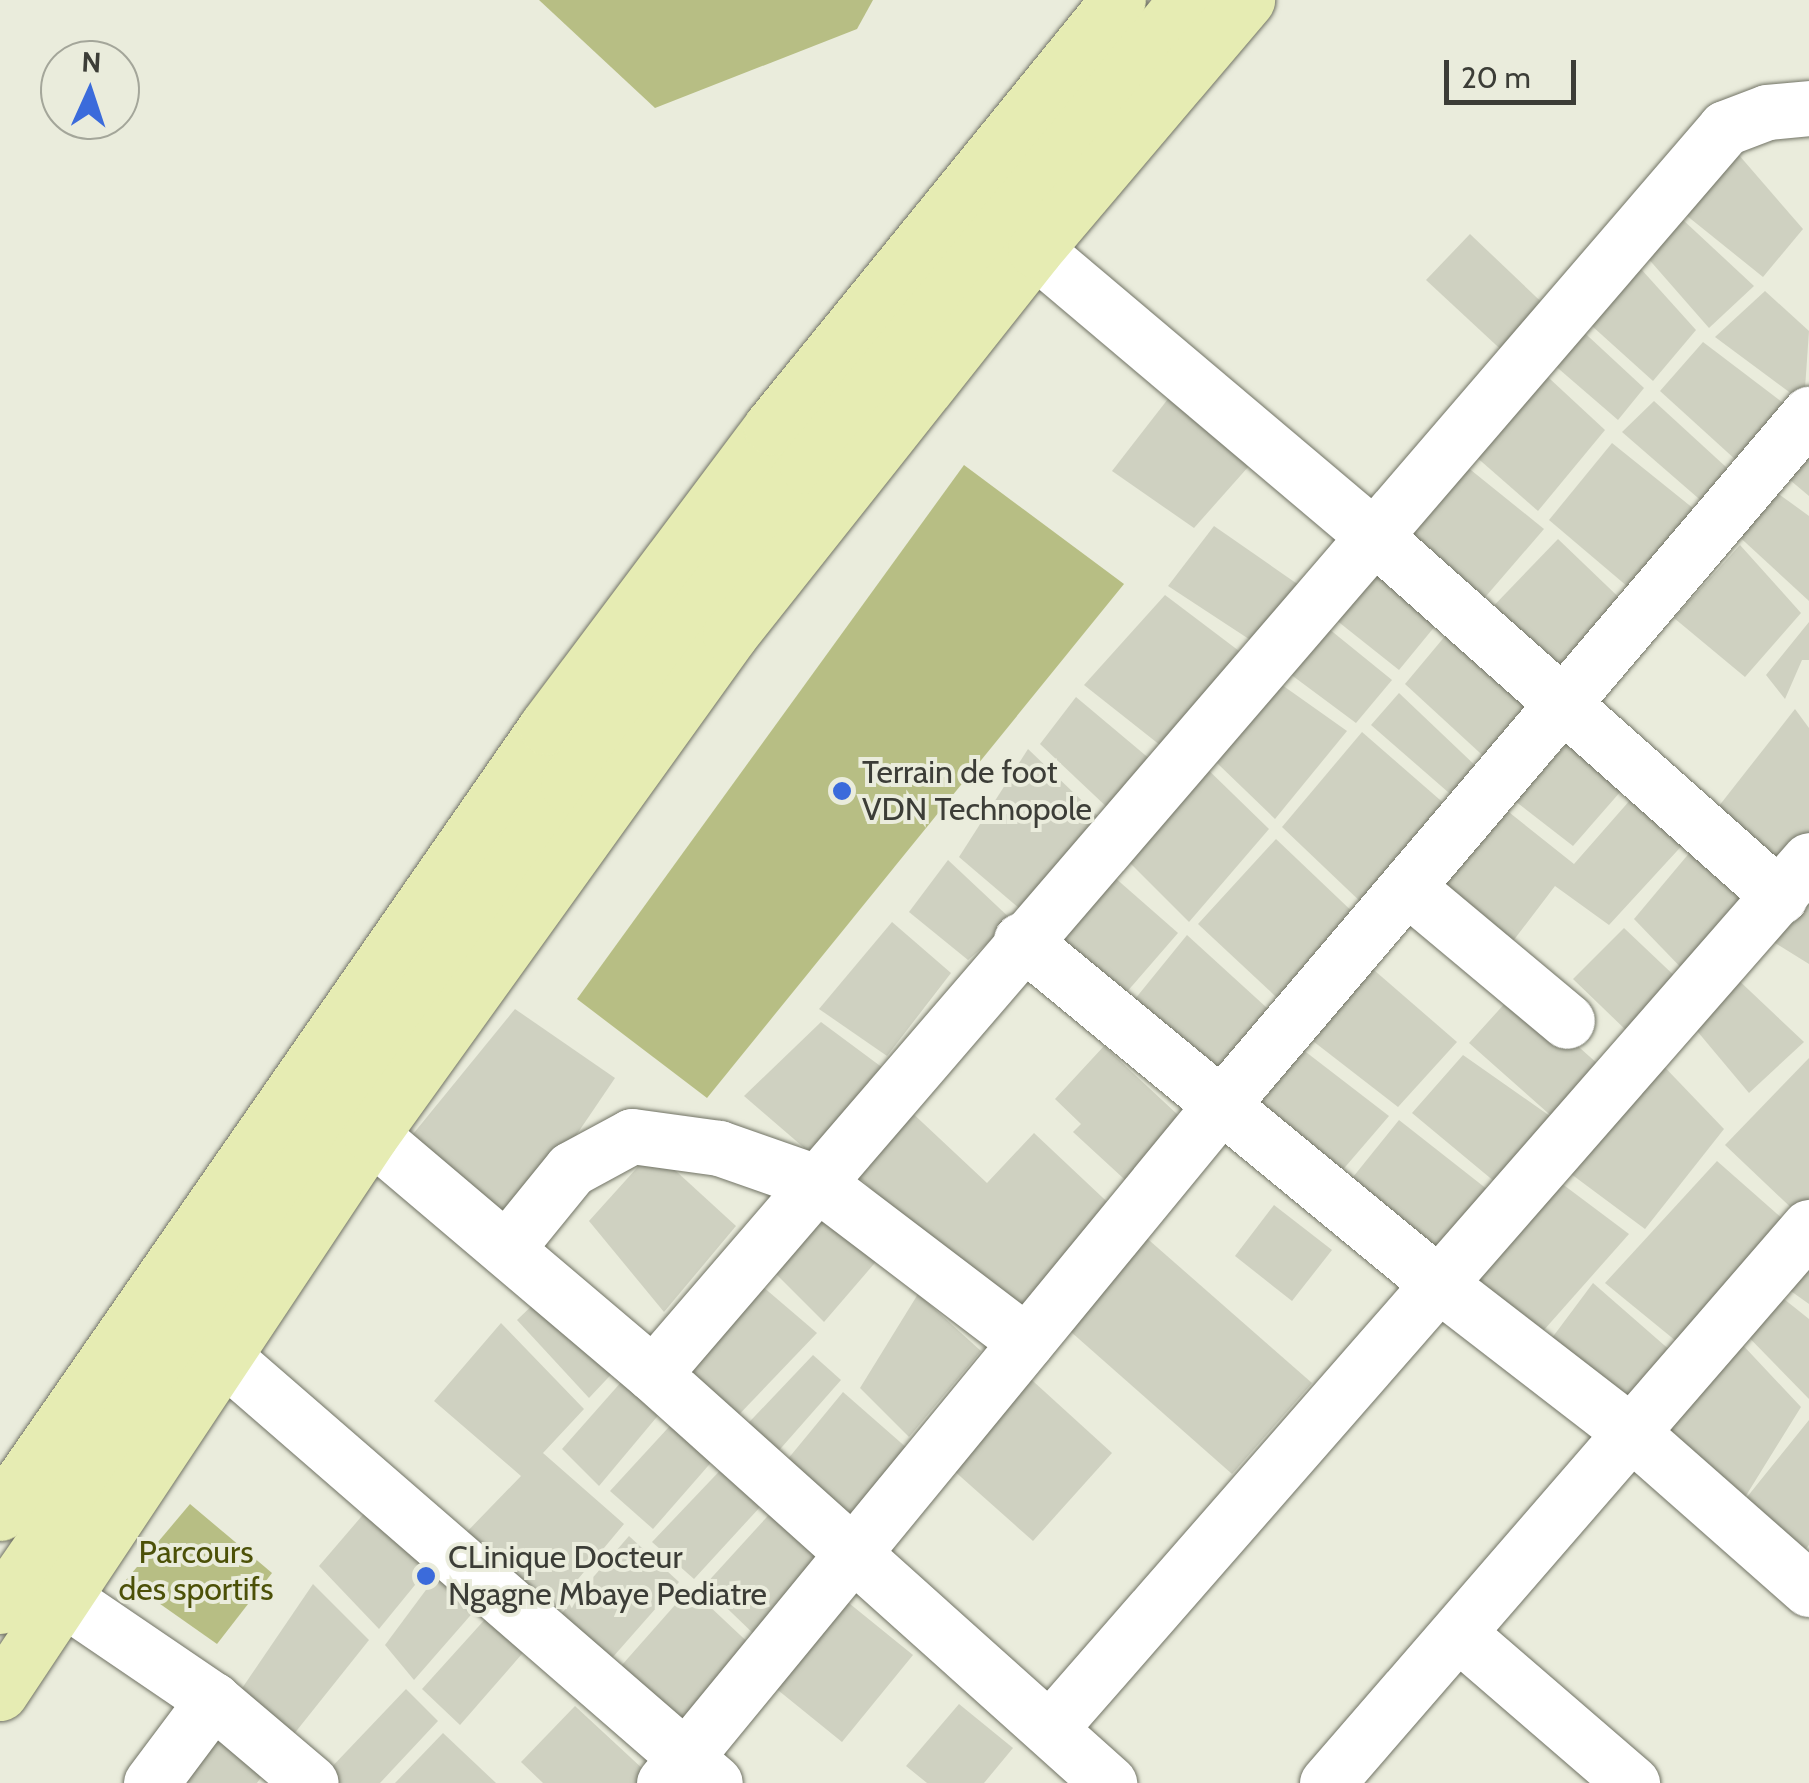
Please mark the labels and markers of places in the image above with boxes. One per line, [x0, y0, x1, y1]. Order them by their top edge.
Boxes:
place label: Terrain de foot VDN Technopole [862, 754, 1092, 829]
marker: Terrain de foot VDN Technopole [831, 780, 853, 802]
place label: CLinique Docteur Ngagne Mbaye Pediatre [448, 1539, 767, 1614]
marker: CLinique Docteur Ngagne Mbaye Pediatre [413, 1563, 439, 1589]

